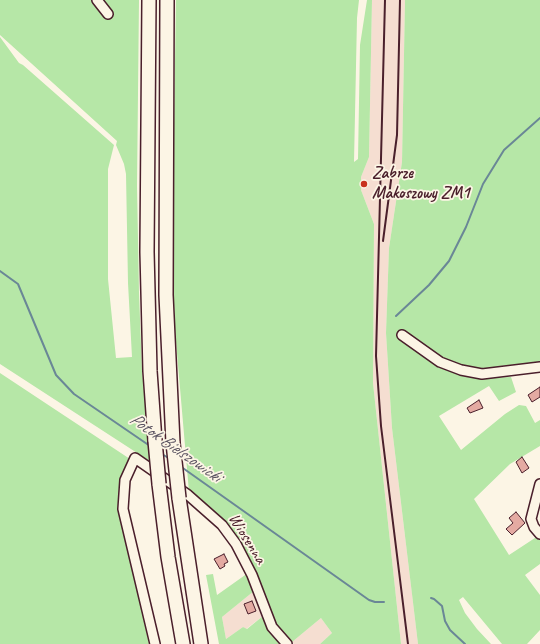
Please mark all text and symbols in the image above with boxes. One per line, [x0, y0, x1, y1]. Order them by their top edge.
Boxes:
place label: Zabrze Makoszowy ZM1 [372, 164, 470, 204]
marker: Zabrze Makoszowy ZM1 [359, 179, 369, 189]
water label: Potok Bielszowicki [125, 409, 225, 487]
street label: Wiosenna [224, 510, 270, 568]

